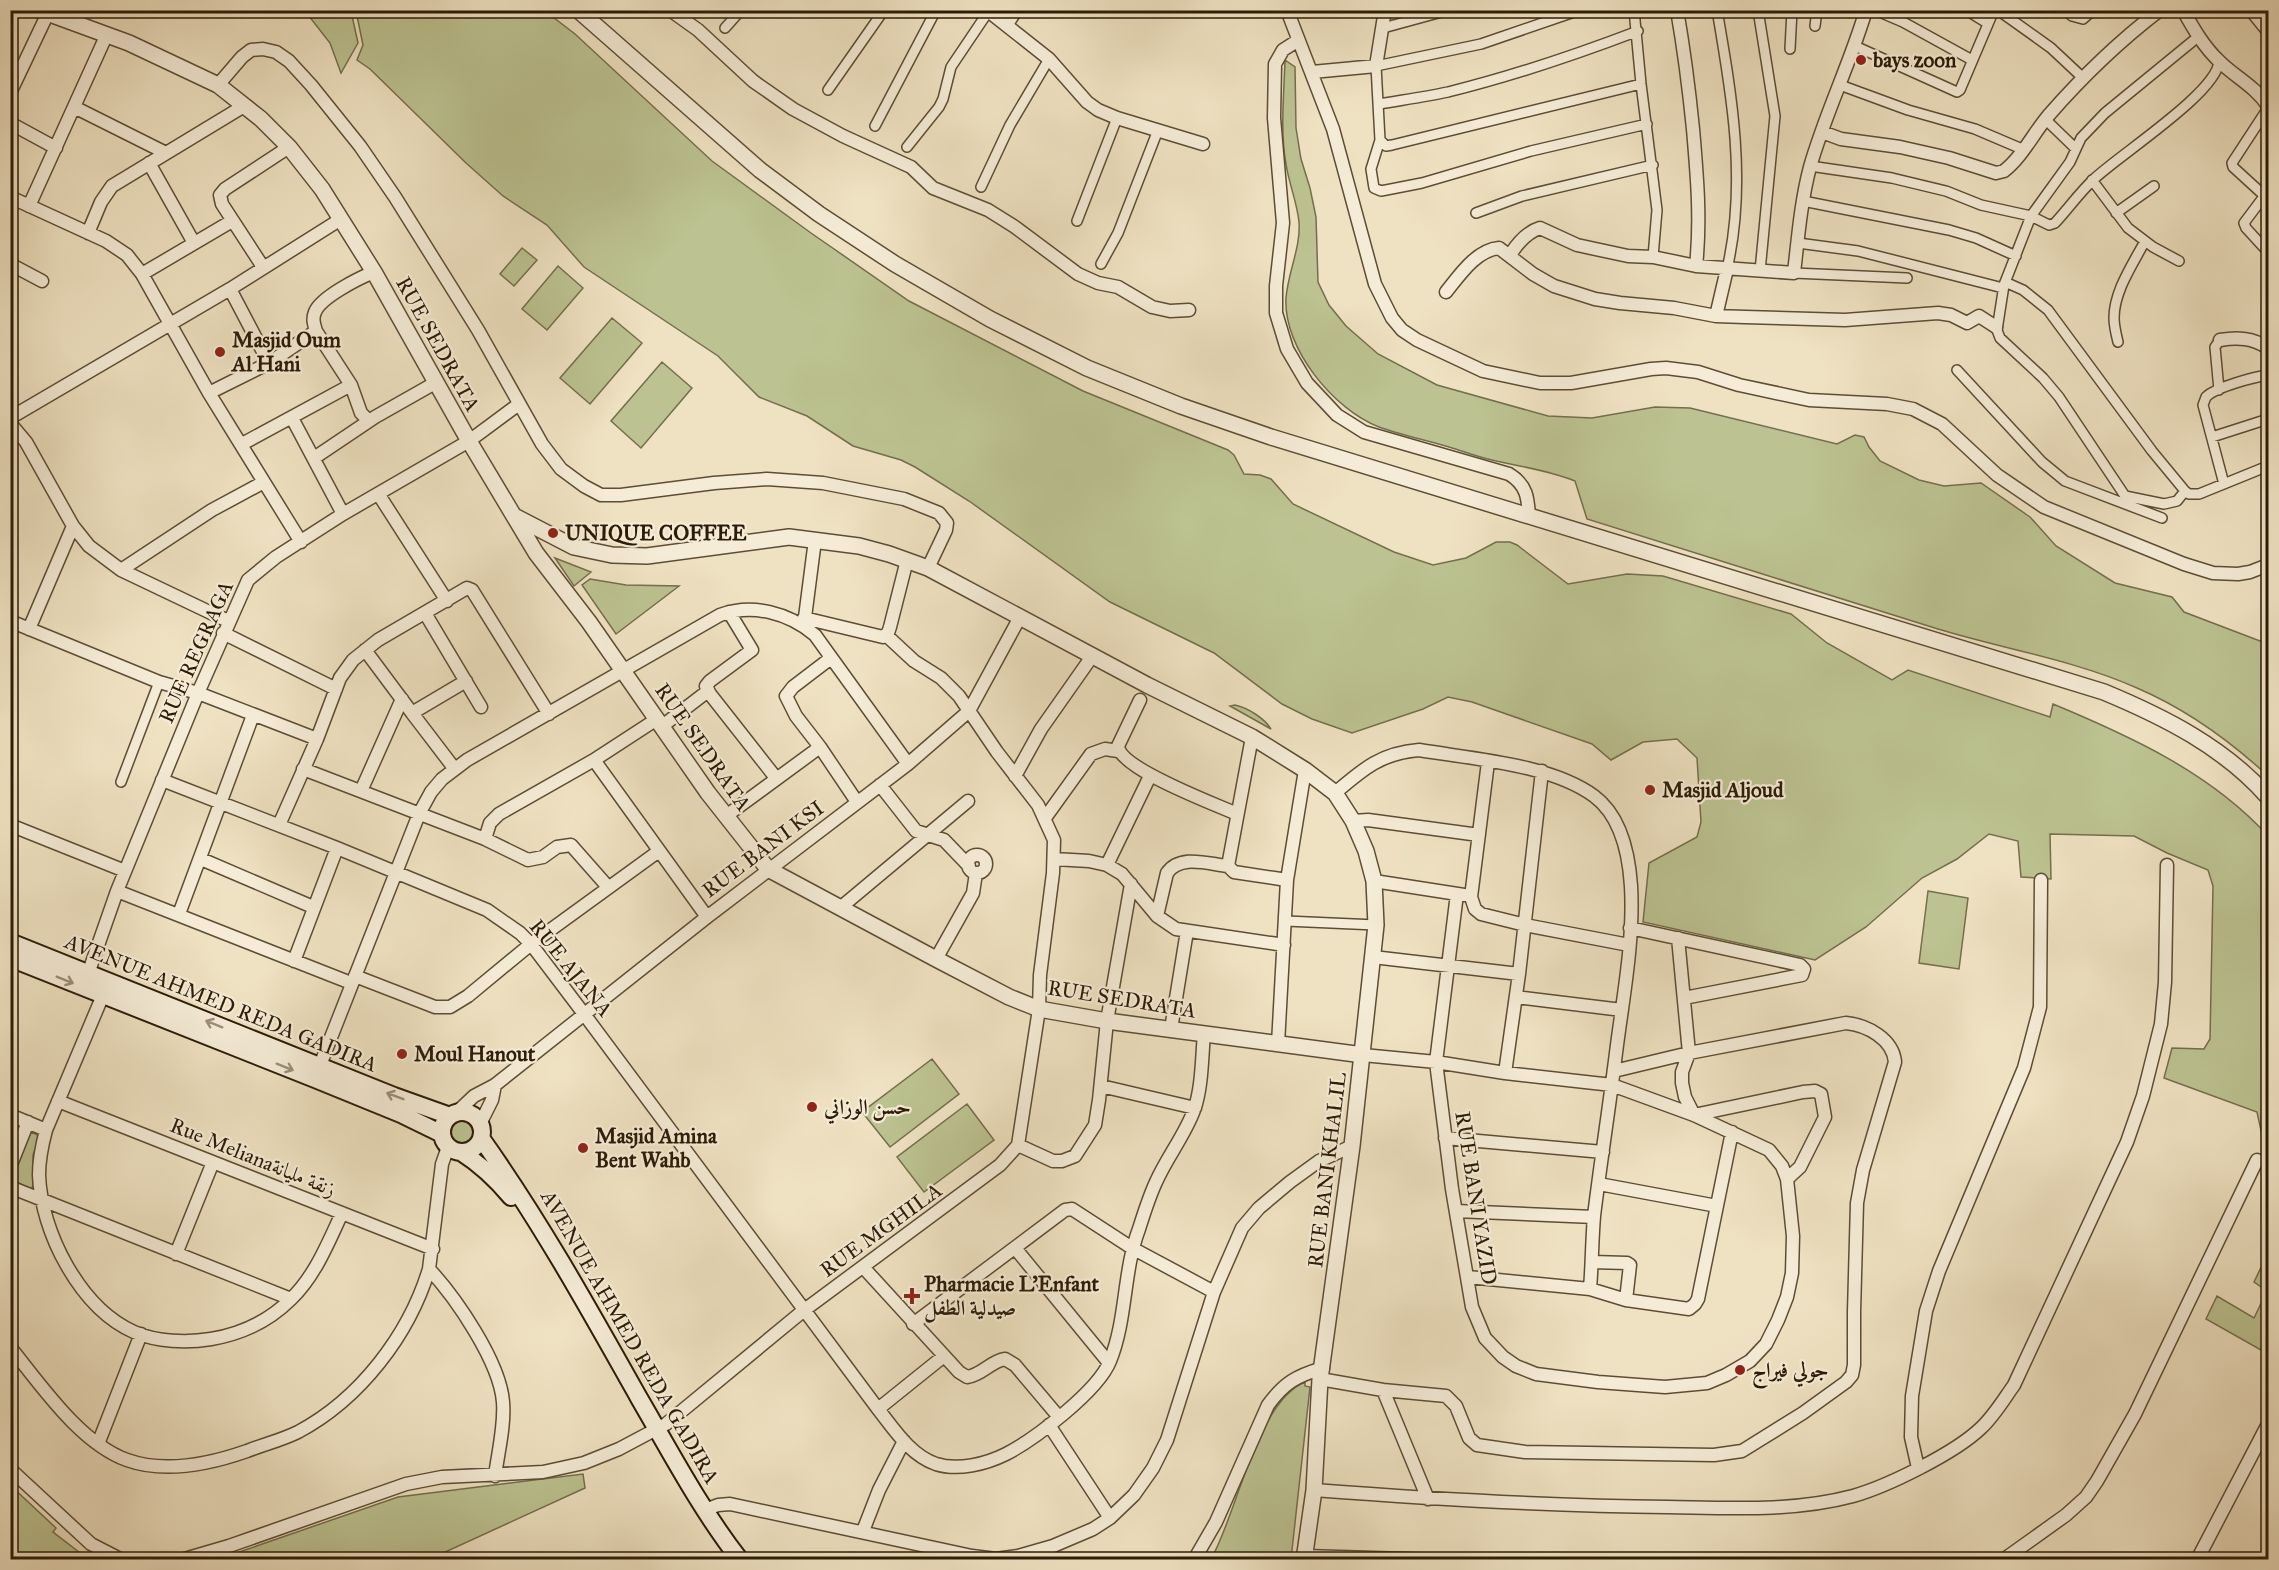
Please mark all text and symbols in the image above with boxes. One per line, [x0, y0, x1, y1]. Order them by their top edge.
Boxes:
place label: bays zoon [1872, 47, 1957, 73]
marker: bays zoon [1854, 53, 1868, 67]
street label: RUE SEDRATA [390, 272, 486, 416]
place label: Masjid Oum Al Hani [230, 327, 341, 377]
marker: Masjid Oum Al Hani [213, 345, 227, 359]
place label: UNIQUE COFFEE [565, 520, 747, 546]
marker: UNIQUE COFFEE [546, 526, 560, 540]
street label: RUE REGRAGA [153, 577, 239, 727]
street label: RUE SEDRATA [649, 678, 757, 816]
place label: Masjid Aljoud [1662, 777, 1784, 803]
marker: Masjid Aljoud [1643, 783, 1657, 797]
street label: RUE BANI KSI [697, 795, 829, 903]
street label: RUE AJANA [524, 914, 618, 1022]
street label: AVENUE AHMED REDA GADIRA [60, 928, 381, 1078]
street label: RUE SEDRATA [1046, 974, 1198, 1024]
one-way arrow [55, 975, 74, 986]
one-way arrow [205, 1018, 224, 1029]
place label: Moul Hanout [414, 1041, 536, 1067]
marker: Moul Hanout [395, 1047, 409, 1061]
one-way arrow [275, 1062, 294, 1073]
street label: RUE BANI KHALIL [1302, 1070, 1352, 1269]
one-way arrow [386, 1090, 405, 1101]
place label: حسن الوزاني [823, 1094, 911, 1125]
marker: حسن الوزاني [805, 1100, 819, 1114]
street label: RUE BANI YAZID [1449, 1109, 1503, 1287]
street label: Rue Melianaزنقة مليانة [166, 1112, 340, 1202]
place label: Masjid Amina Bent Wahb [595, 1123, 718, 1173]
marker: Masjid Amina Bent Wahb [576, 1141, 590, 1155]
street label: RUE MGHILA [815, 1177, 947, 1283]
street label: AVENUE AHMED REDA GADIRA [535, 1185, 725, 1488]
place label: Pharmacie L'Enfant صيدلية الطفل [924, 1271, 1099, 1323]
marker: Pharmacie L'Enfant صيدلية الطفل [905, 1289, 919, 1303]
place label: جولي فيراج [1752, 1357, 1829, 1389]
marker: جولي فيراج [1733, 1363, 1747, 1377]

